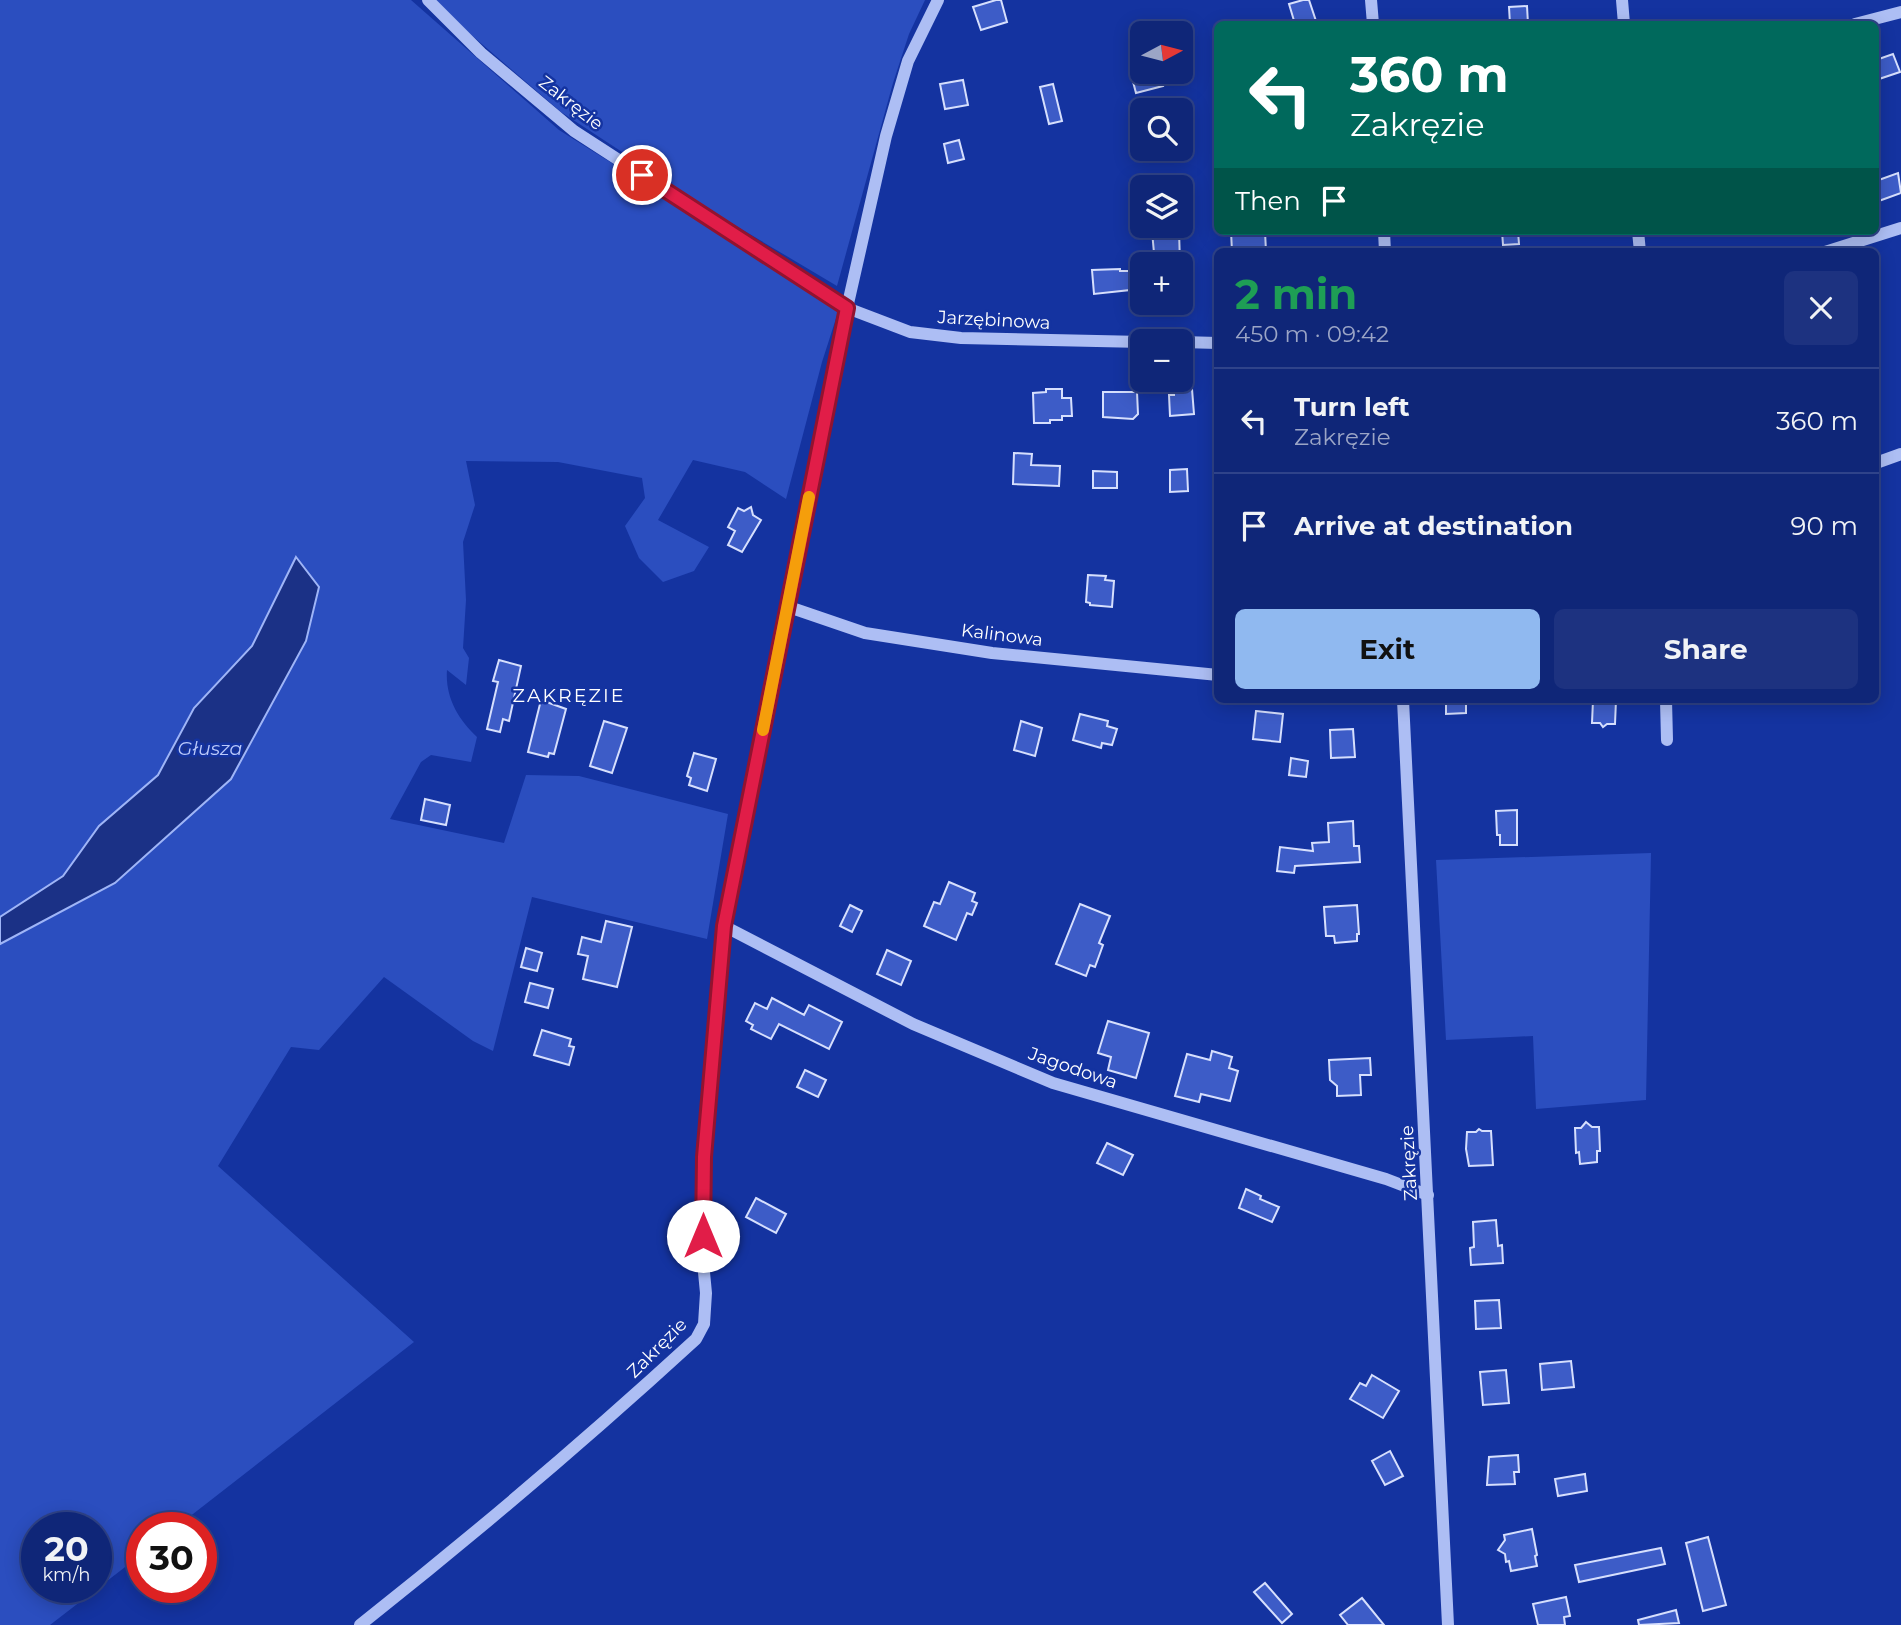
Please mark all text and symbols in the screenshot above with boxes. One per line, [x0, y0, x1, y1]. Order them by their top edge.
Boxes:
north arrow [1130, 21, 1194, 84]
map controls [1130, 21, 1193, 392]
text: 360 m [1350, 45, 1509, 104]
icon: left [1235, 49, 1326, 140]
street label: Zakręzie [534, 71, 608, 135]
button: search [1130, 98, 1193, 161]
text: Zakręzie [1350, 105, 1484, 144]
pin [612, 145, 672, 205]
icon: arrive [623, 156, 661, 194]
button: layers [1130, 175, 1193, 238]
icon: arrive [1315, 182, 1353, 220]
text: Then [1235, 185, 1301, 217]
button: + [1130, 252, 1193, 315]
text: 2 min [1235, 268, 1357, 320]
button: close [1784, 271, 1858, 345]
street label: Jarzębinowa [936, 306, 1051, 334]
text: 450 m · 09:42 [1235, 320, 1389, 348]
button: − [1130, 329, 1193, 392]
text: Turn left [1294, 391, 1410, 423]
icon: left [1235, 402, 1273, 440]
text: 360 m [1776, 405, 1858, 437]
text: Zakręzie [1294, 423, 1391, 451]
icon: arrive [1235, 507, 1273, 545]
text: Arrive at destination [1294, 510, 1573, 542]
text: 90 m [1791, 510, 1858, 542]
button: Exit [1235, 609, 1540, 689]
button: Share [1554, 609, 1858, 689]
street label: Kalinowa [960, 619, 1044, 651]
district label: ZAKRĘZIE [513, 684, 625, 707]
water label: Głusza [178, 737, 243, 760]
street label: Jagodowa [1025, 1042, 1120, 1093]
street label: Zakręzie [1396, 1125, 1422, 1201]
position arrow [666, 1199, 740, 1273]
street label: Zakręzie [622, 1313, 692, 1383]
speed limit sign: 30 [126, 1512, 217, 1603]
text: 20 [44, 1527, 89, 1570]
text: km/h [42, 1564, 91, 1586]

